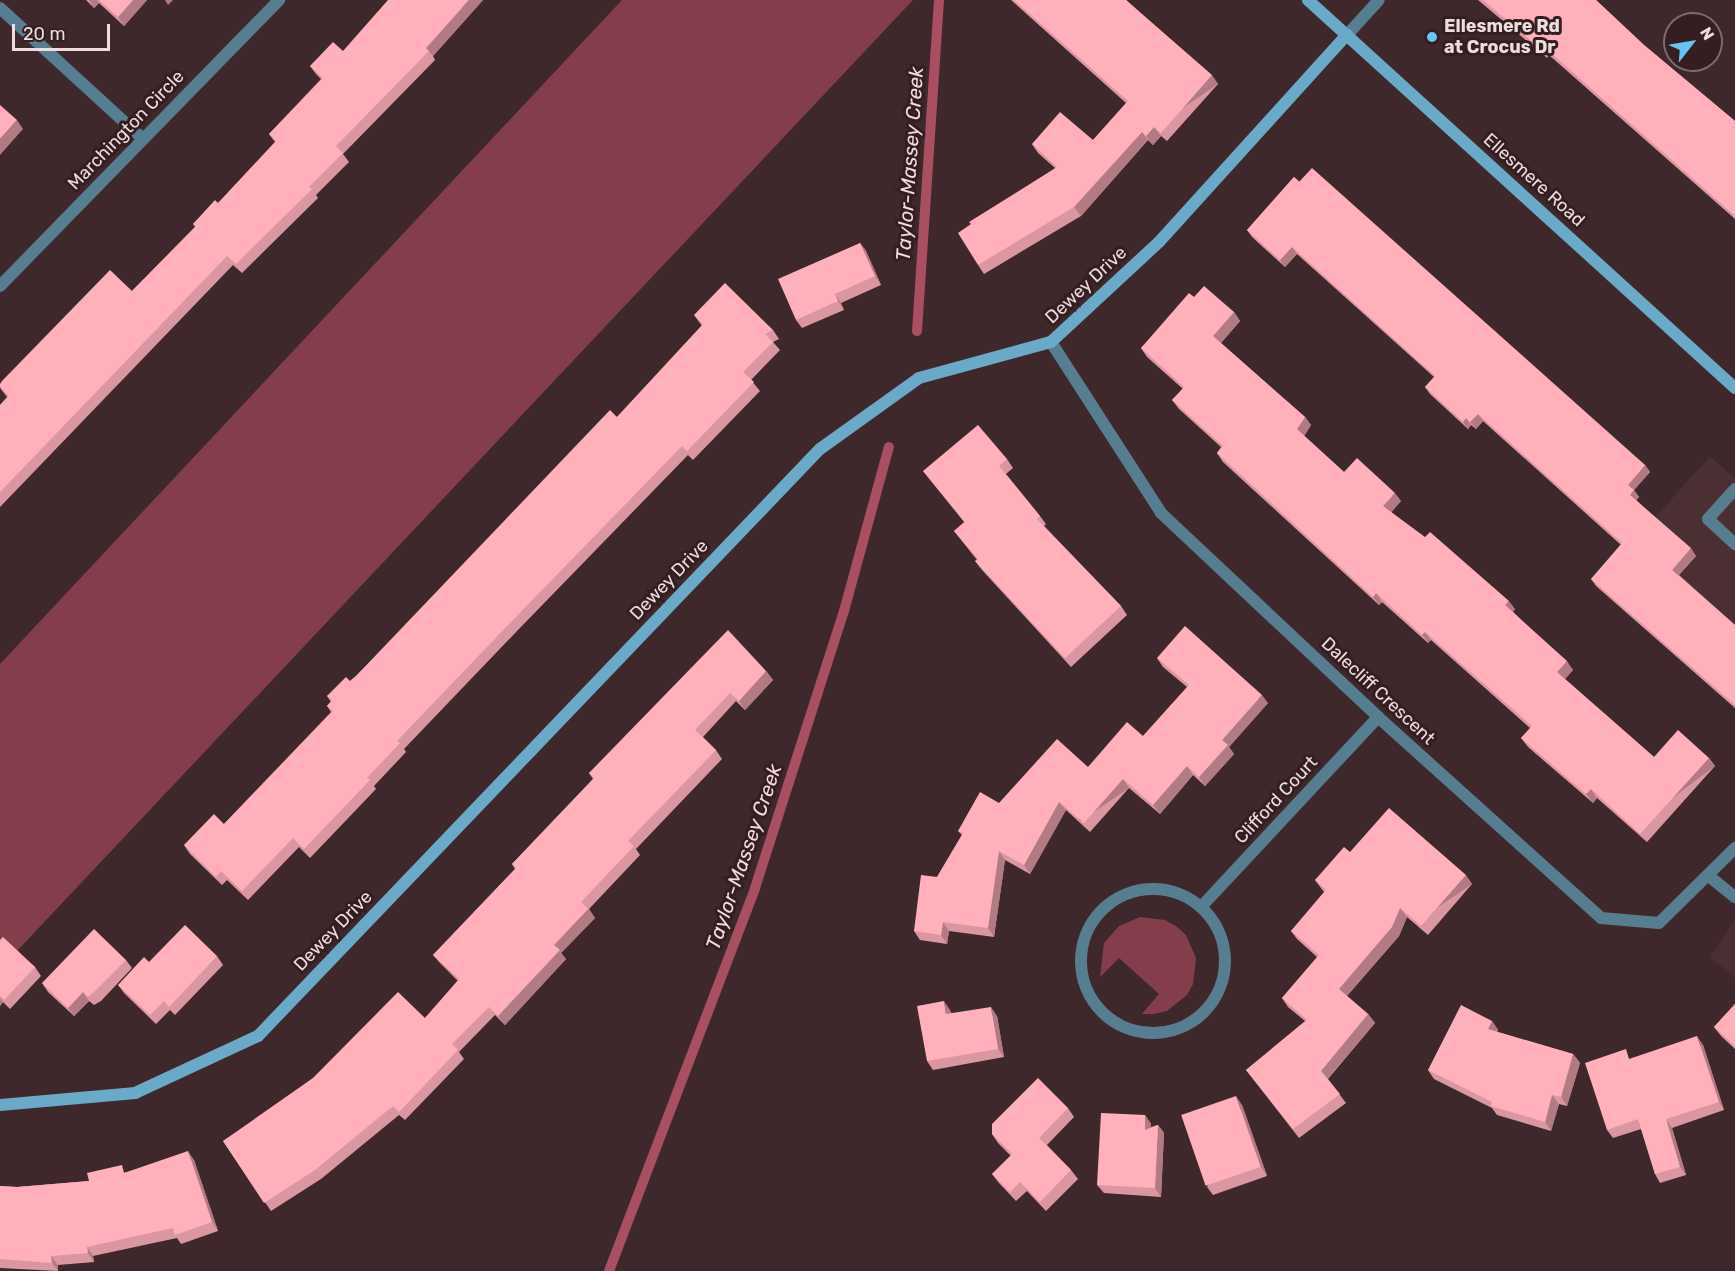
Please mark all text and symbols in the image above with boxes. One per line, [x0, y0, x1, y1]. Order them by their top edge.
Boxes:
scale bar [15, 12, 112, 50]
north arrow [1663, 12, 1723, 72]
place label: Ellesmere Rd at Crocus Dr [1444, 16, 1560, 58]
text: 20 m [23, 23, 65, 45]
text: N [1696, 24, 1718, 43]
marker: Ellesmere Rd at Crocus Dr [1425, 30, 1439, 44]
street label: Marchington Circle [63, 66, 189, 194]
water label: Taylor-Massey Creek [891, 66, 929, 262]
street label: Ellesmere Road [1479, 129, 1589, 231]
street label: Dewey Drive [1041, 242, 1131, 328]
street label: Dewey Drive [625, 535, 713, 625]
street label: Dalecliff Crescent [1316, 633, 1440, 749]
street label: Clifford Court [1230, 752, 1322, 848]
water label: Taylor-Massey Creek [701, 761, 787, 953]
street label: Dewey Drive [289, 886, 377, 976]

